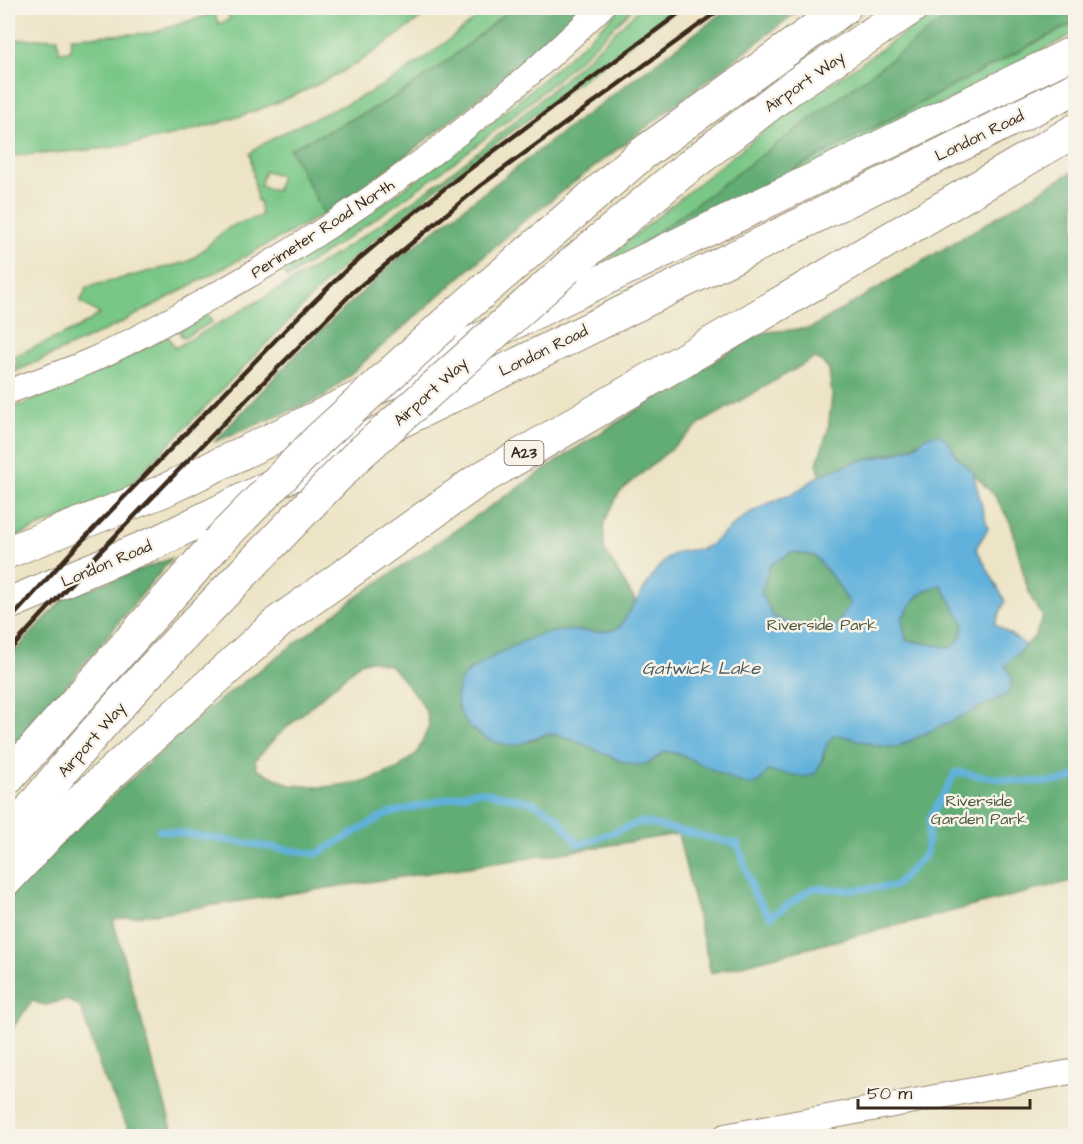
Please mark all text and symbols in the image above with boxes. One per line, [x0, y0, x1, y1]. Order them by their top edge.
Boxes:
street label: Airport Way [760, 46, 850, 118]
street label: London Road [931, 105, 1028, 167]
street label: Perimeter Road North [247, 174, 399, 284]
street label: London Road [495, 320, 592, 382]
street label: Airport Way [389, 352, 473, 432]
road number: A23 [504, 441, 544, 465]
street label: London Road [58, 535, 155, 593]
park label: Riverside Park [767, 614, 877, 636]
water label: Gatwick Lake [642, 656, 761, 681]
street label: Airport Way [53, 697, 131, 783]
park label: Riverside Garden Park [931, 790, 1027, 830]
scale bar [858, 1072, 1030, 1110]
text: 50 m [867, 1081, 912, 1106]

